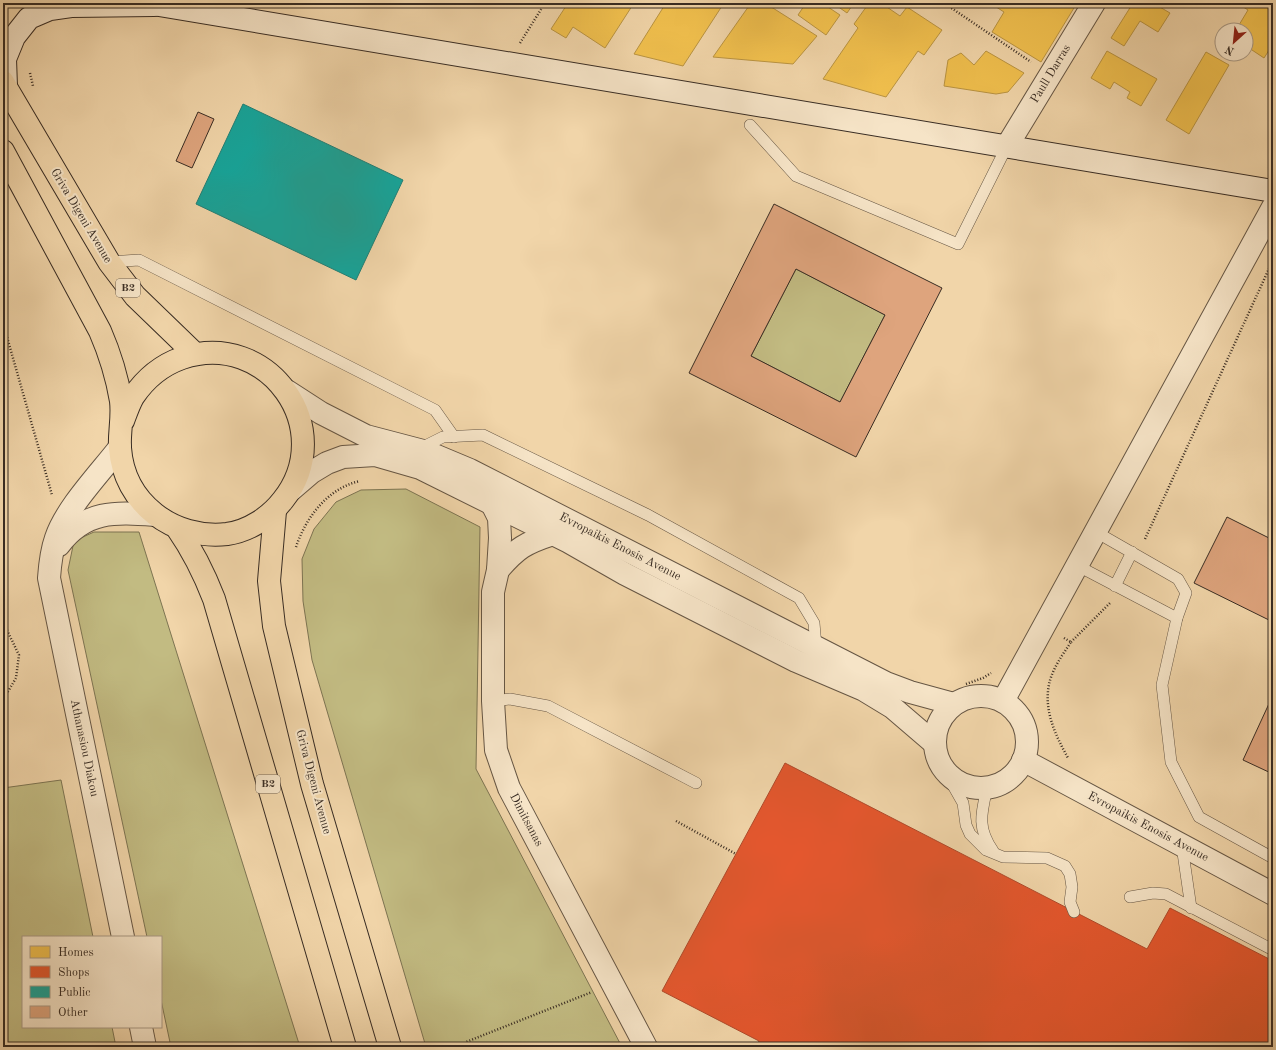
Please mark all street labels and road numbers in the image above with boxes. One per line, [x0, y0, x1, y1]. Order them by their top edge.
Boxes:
street label: Paull Darras [1029, 43, 1073, 105]
street label: Griva Digeni Avenue [48, 167, 114, 266]
road number: B2 [116, 279, 140, 297]
street label: Evropaikis Enosis Avenue [557, 511, 683, 583]
street label: Athanasiou Diakou [68, 698, 100, 799]
street label: Griva Digeni Avenue [293, 728, 333, 836]
road number: B2 [256, 775, 280, 793]
street label: Evropaikis Enosis Avenue [1086, 790, 1211, 864]
street label: Dimitsanas [507, 791, 545, 849]

